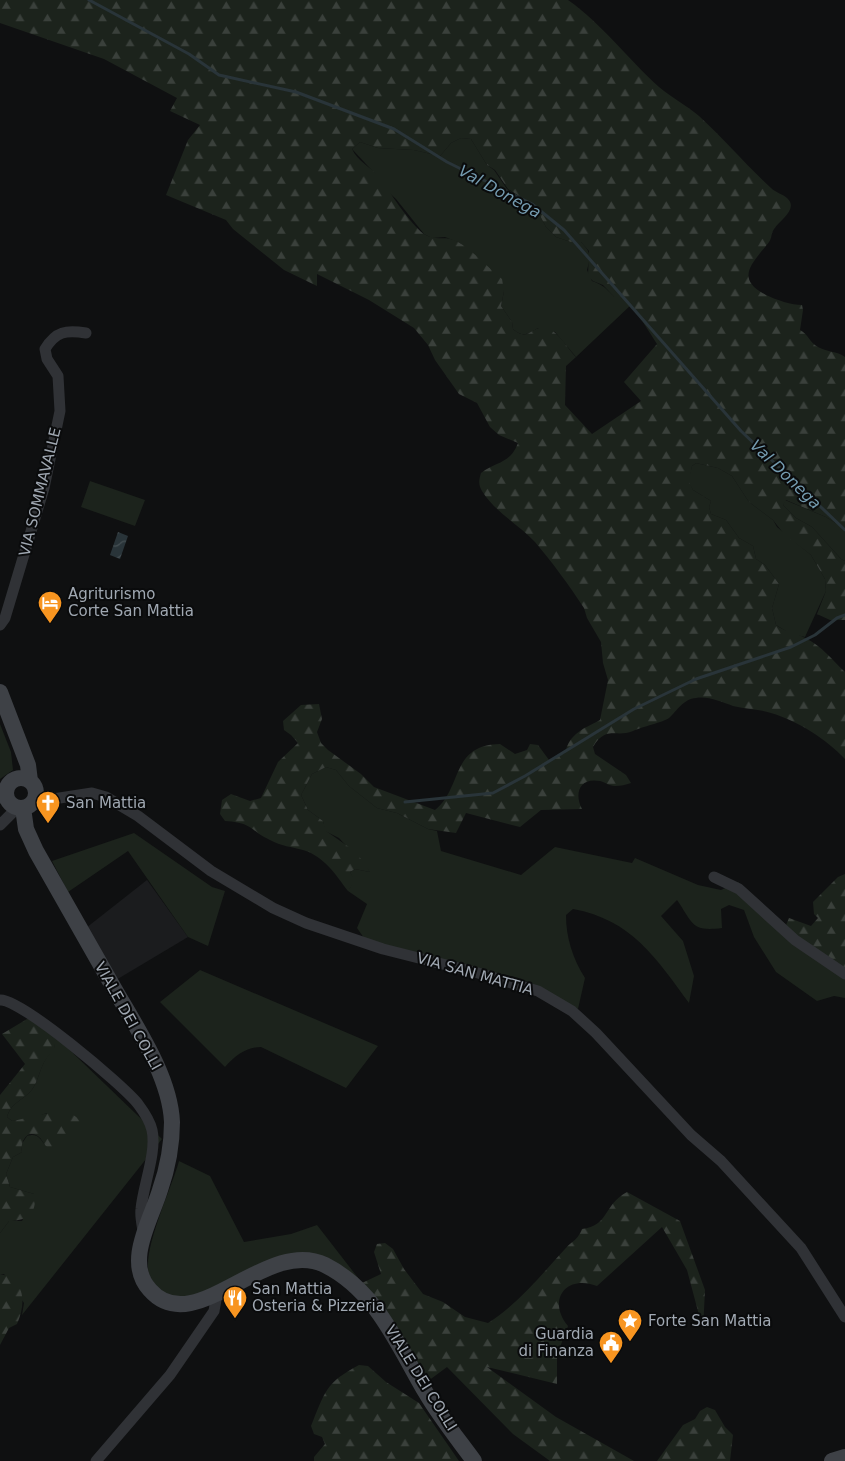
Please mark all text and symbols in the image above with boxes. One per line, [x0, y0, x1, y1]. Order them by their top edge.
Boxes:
water label: Val Donega [455, 161, 544, 222]
street label: VIA SOMMAVALLE [15, 426, 65, 558]
water label: Val Donega [746, 436, 825, 513]
place label: Agriturismo Corte San Mattia [68, 585, 194, 620]
hotel icon: Agriturismo Corte San Mattia [37, 590, 63, 624]
church icon: San Mattia [35, 790, 61, 824]
place label: San Mattia [66, 794, 146, 812]
street label: VIA SAN MATTIA [415, 949, 536, 999]
street label: VIALE DEI COLLI [91, 959, 165, 1073]
place label: San Mattia Osteria & Pizzeria [252, 1280, 385, 1315]
restaurant icon: San Mattia Osteria & Pizzeria [222, 1285, 248, 1319]
place icon: Forte San Mattia [617, 1308, 643, 1342]
place label: Forte San Mattia [648, 1312, 772, 1330]
street label: VIALE DEI COLLI [381, 1322, 461, 1434]
place label: Guardia di Finanza [519, 1325, 594, 1360]
public building icon: Guardia di Finanza [598, 1330, 624, 1364]

